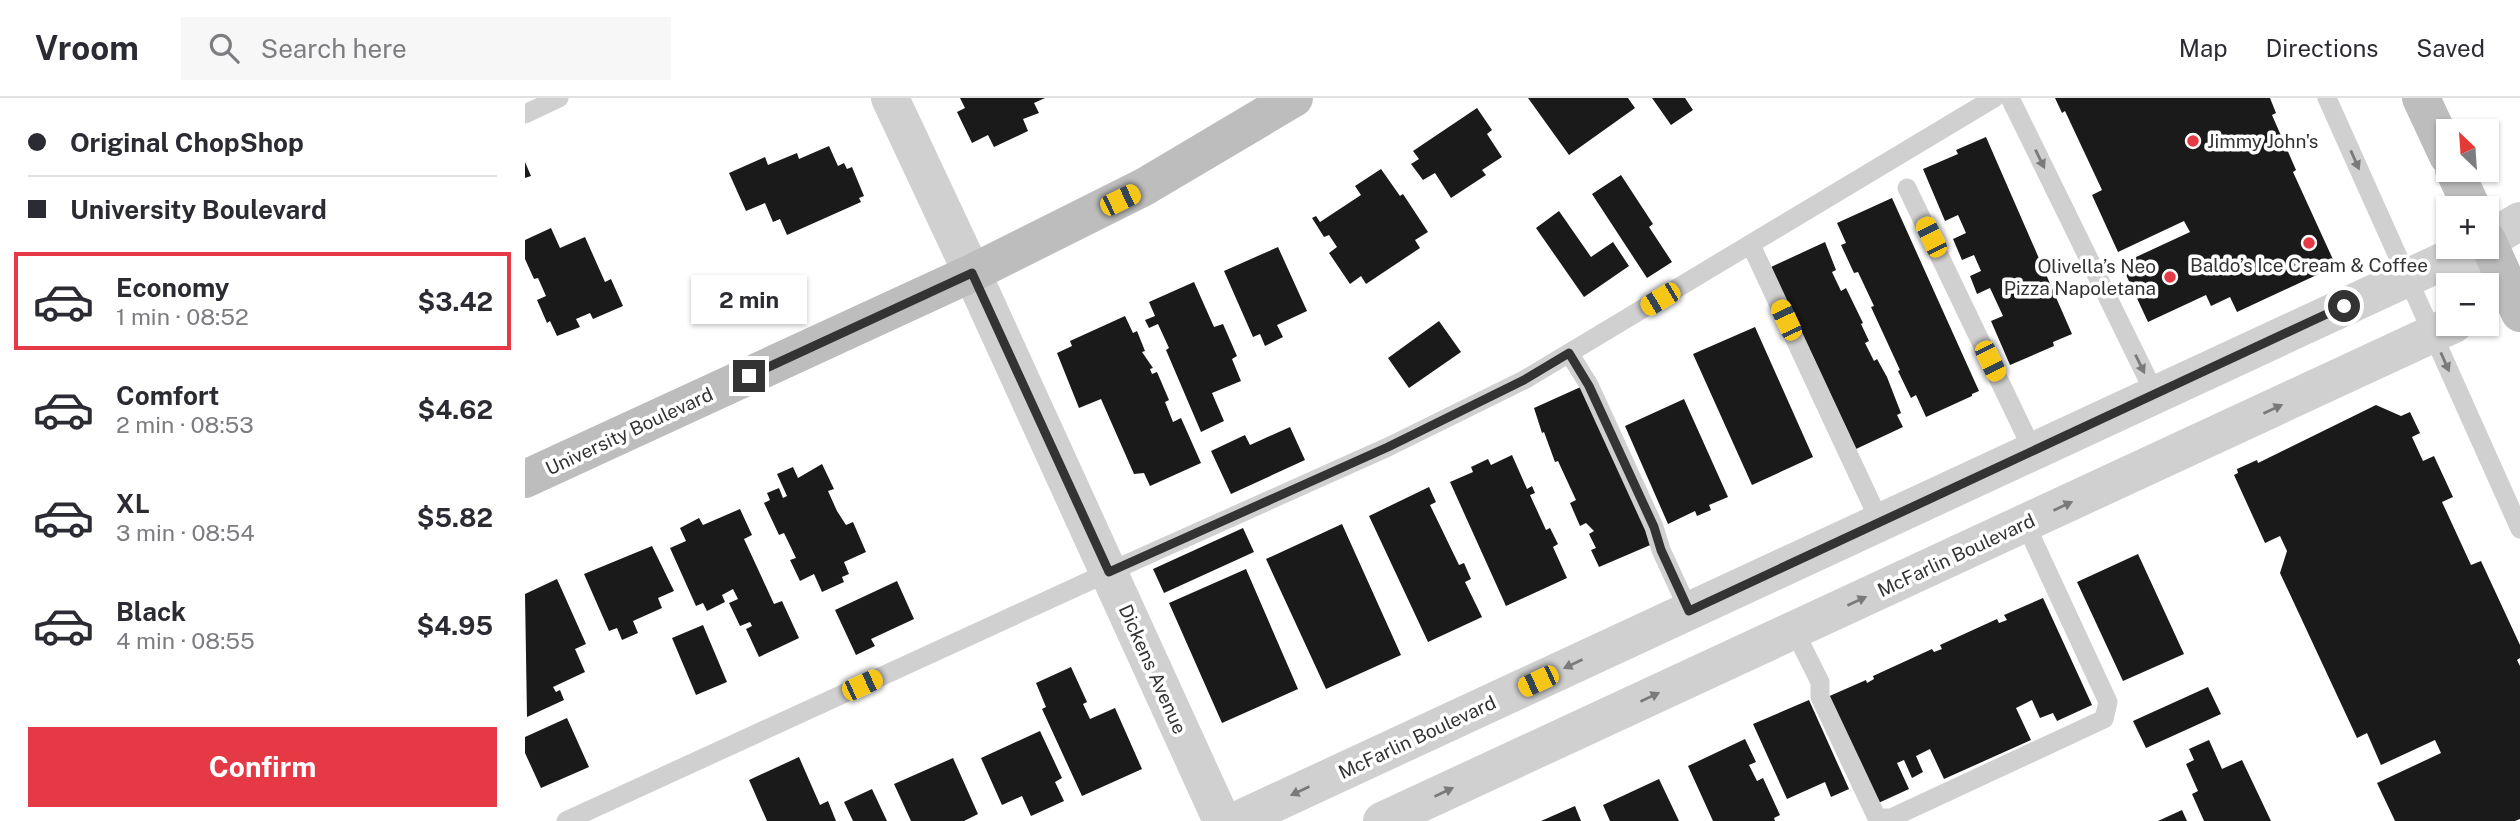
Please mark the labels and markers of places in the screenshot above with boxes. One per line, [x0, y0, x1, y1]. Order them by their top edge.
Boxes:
place label: Jimmy John's [2207, 130, 2318, 152]
marker: Jimmy John's [2185, 133, 2201, 149]
marker: Baldo’s Ice Cream & Coffee [2301, 235, 2317, 251]
place label: Baldo’s Ice Cream & Coffee [2190, 254, 2428, 276]
place label: Olivella’s Neo Pizza Napoletana [2004, 255, 2156, 299]
marker: Olivella’s Neo Pizza Napoletana [2162, 269, 2178, 285]

